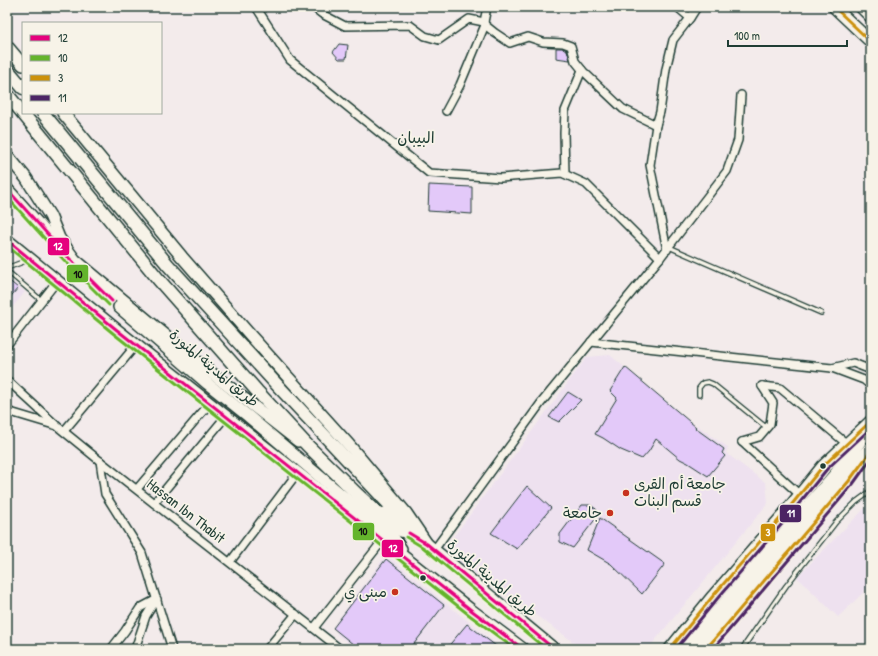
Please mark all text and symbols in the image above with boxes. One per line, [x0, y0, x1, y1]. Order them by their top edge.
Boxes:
legend [22, 22, 162, 114]
scale bar [728, 22, 847, 48]
text: 100 m [734, 27, 760, 44]
text: 12 [58, 29, 68, 46]
text: 10 [58, 49, 68, 66]
text: 3 [58, 69, 63, 86]
text: 11 [58, 89, 67, 106]
district label: البيبان [397, 126, 435, 148]
line badge: 12 [47, 237, 70, 256]
text: 12 [53, 239, 63, 253]
line badge: 10 [66, 264, 89, 283]
text: 10 [74, 267, 83, 281]
street label: طريق المدينة المنورة [165, 324, 264, 412]
unlabelled marker [818, 461, 828, 471]
street label: Hassan Ibn Thabit [143, 473, 231, 548]
place label: جامعة أم القرى قسم البنات [634, 473, 726, 513]
marker: جامعة أم القرى قسم البنات [621, 488, 631, 498]
place label: جامعة [563, 502, 602, 523]
line badge: 11 [779, 504, 802, 523]
text: 11 [787, 506, 795, 520]
marker: جامعة [605, 508, 615, 518]
line badge: 10 [352, 522, 375, 541]
line badge: 3 [760, 523, 776, 542]
text: 10 [359, 524, 368, 538]
text: 3 [766, 525, 771, 539]
street label: طريق المدينة المنورة [443, 534, 542, 622]
line badge: 12 [381, 539, 404, 558]
text: 12 [388, 541, 398, 555]
unlabelled marker [418, 573, 428, 583]
place label: مبنى ي [344, 581, 387, 603]
marker: مبنى ي [390, 587, 400, 597]

